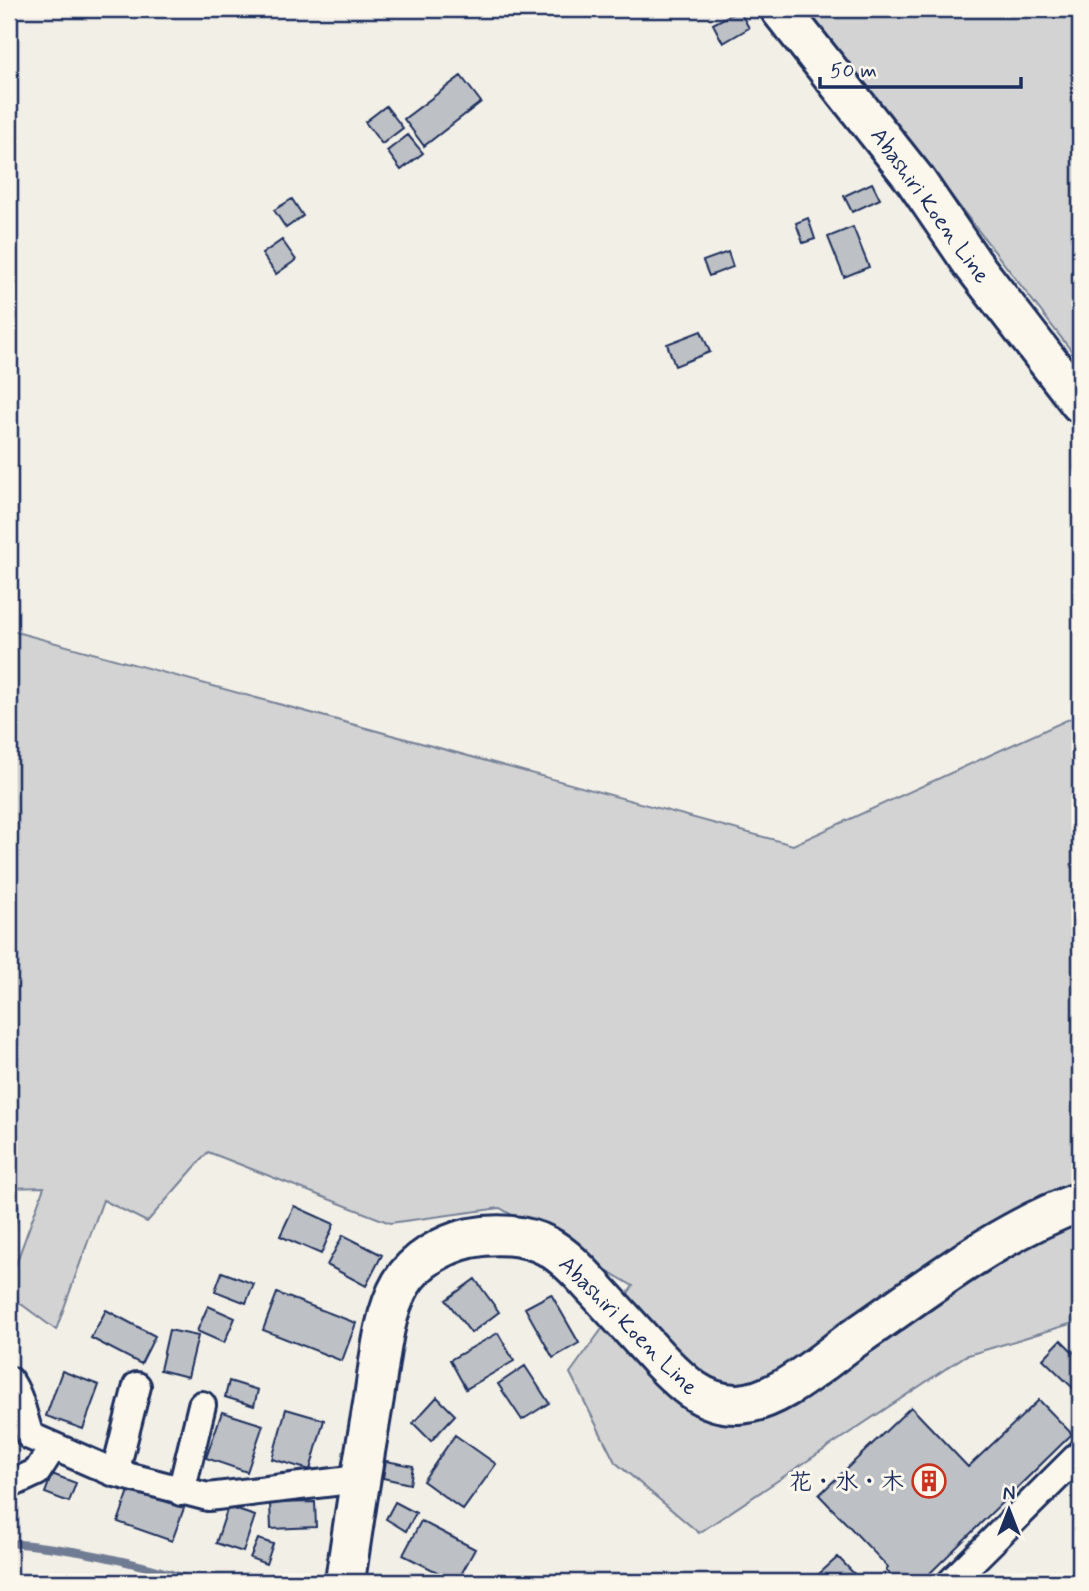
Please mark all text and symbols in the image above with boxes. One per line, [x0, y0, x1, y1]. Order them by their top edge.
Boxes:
scale bar [820, 46, 1021, 90]
text: 50 m [830, 57, 877, 85]
street label: Abashiri Koen Line [863, 122, 996, 290]
street label: Abashiri Koen Line [551, 1250, 704, 1403]
building icon: 花・水・木 [910, 1462, 948, 1500]
place label: 花・水・木 [789, 1468, 904, 1498]
north arrow [974, 1476, 1044, 1546]
text: N [1003, 1482, 1015, 1507]

